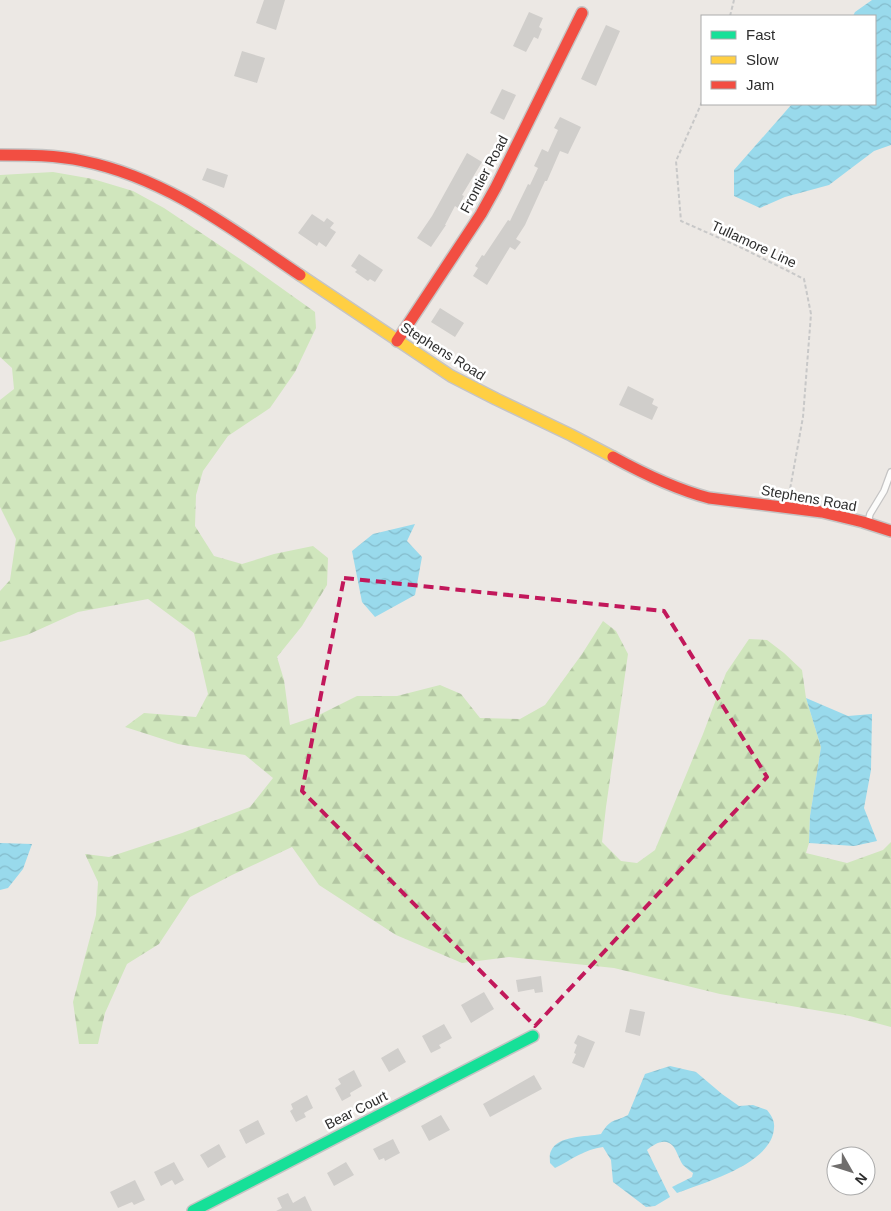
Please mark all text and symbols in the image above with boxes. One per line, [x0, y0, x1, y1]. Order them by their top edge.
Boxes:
legend [701, 15, 876, 105]
text: Fast [746, 26, 776, 43]
text: Slow [746, 51, 779, 68]
text: Jam [746, 76, 774, 93]
street label: Frontier Road [457, 132, 511, 216]
street label: Tullamore Line [709, 217, 799, 271]
street label: Stephens Road [398, 319, 488, 383]
street label: Stephens Road [760, 482, 858, 514]
street label: Bear Court [322, 1087, 390, 1132]
north arrow [826, 1146, 876, 1196]
text: N [852, 1170, 871, 1188]

